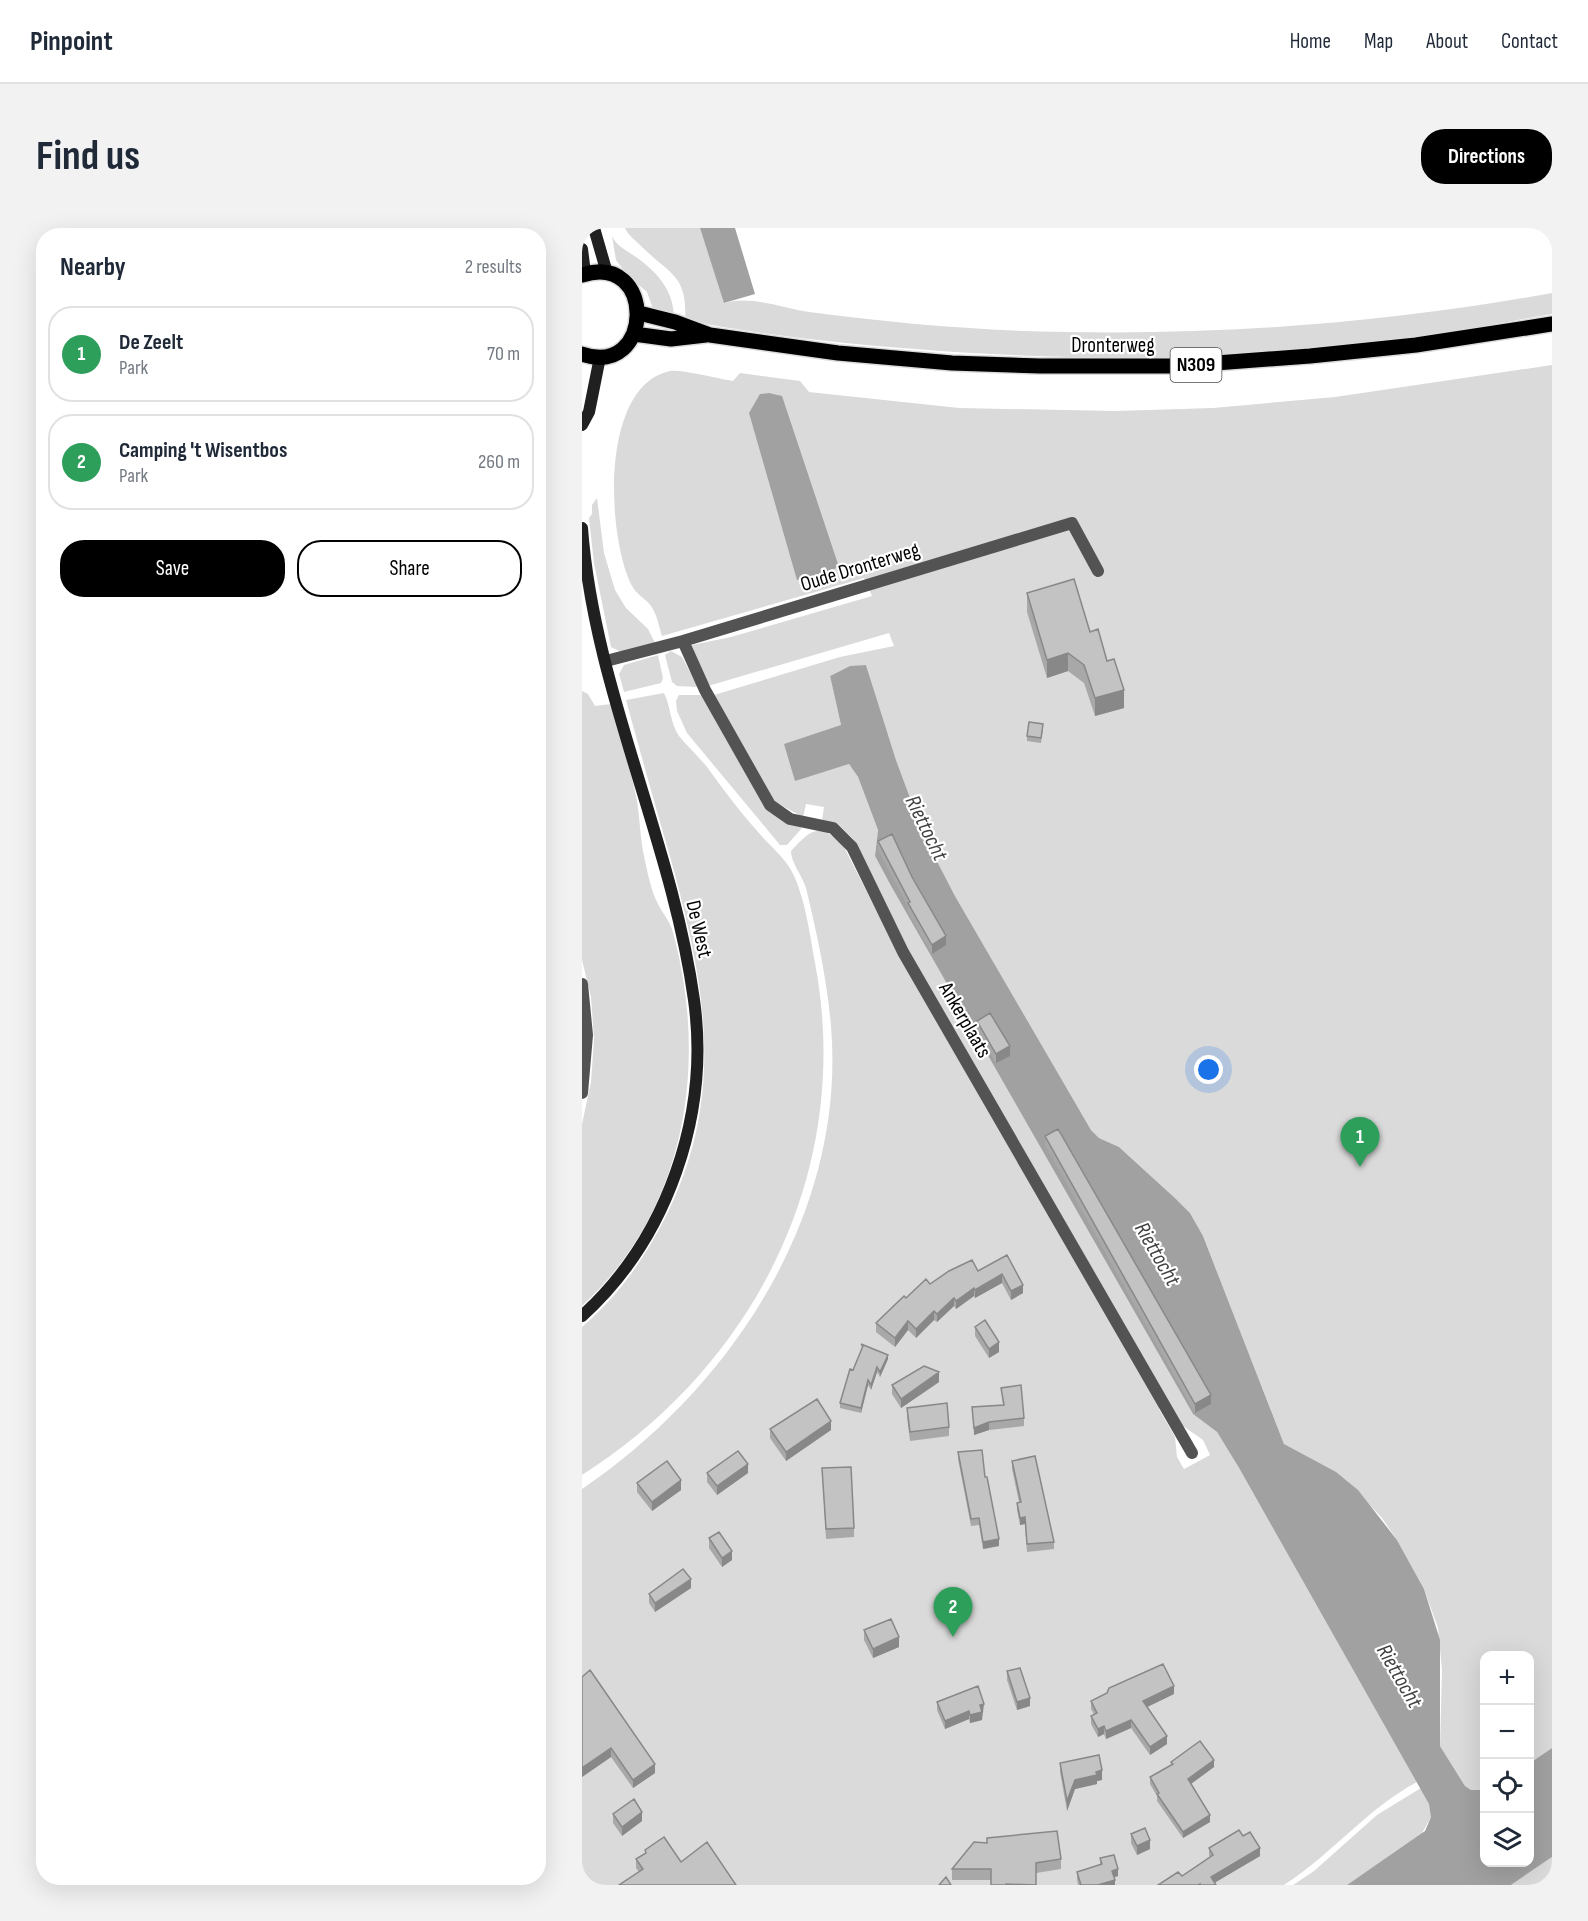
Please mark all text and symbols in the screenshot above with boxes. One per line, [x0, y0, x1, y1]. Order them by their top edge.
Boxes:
text: Pinpoint [30, 25, 113, 58]
text: Home [1290, 29, 1331, 54]
text: Map [1364, 29, 1393, 54]
text: About [1426, 29, 1468, 54]
text: Contact [1501, 29, 1558, 54]
button: Directions [1421, 129, 1552, 184]
text: Find us [36, 131, 140, 182]
text: Nearby [60, 252, 126, 283]
text: 2 results [465, 255, 522, 279]
text: De Zeelt [119, 329, 183, 356]
street label: Dronterweg [1071, 333, 1155, 358]
text: 1 [78, 342, 85, 366]
text: 70 m [487, 342, 520, 366]
road number: N309 [1170, 348, 1222, 382]
text: Park [119, 356, 148, 380]
text: Camping 't Wisentbos [119, 437, 287, 464]
text: 2 [77, 450, 86, 474]
text: 260 m [478, 450, 520, 474]
text: Park [119, 464, 148, 488]
street label: Oude Dronterweg [797, 537, 923, 597]
button: Save [60, 540, 285, 597]
button: Share [297, 540, 522, 597]
water label: Riettocht [899, 791, 954, 866]
street label: De West [680, 898, 718, 960]
street label: Ankerplaats [933, 977, 997, 1062]
your location [1194, 1055, 1223, 1084]
pin: 1 [1340, 1118, 1380, 1167]
water label: Riettocht [1128, 1217, 1187, 1292]
pin: 2 [934, 1588, 973, 1637]
water label: Riettocht [1370, 1639, 1429, 1714]
map controls [1480, 1651, 1534, 1867]
button: + [1480, 1651, 1534, 1705]
button: − [1480, 1705, 1534, 1759]
button: locate [1480, 1759, 1534, 1813]
button: layers [1480, 1813, 1534, 1867]

